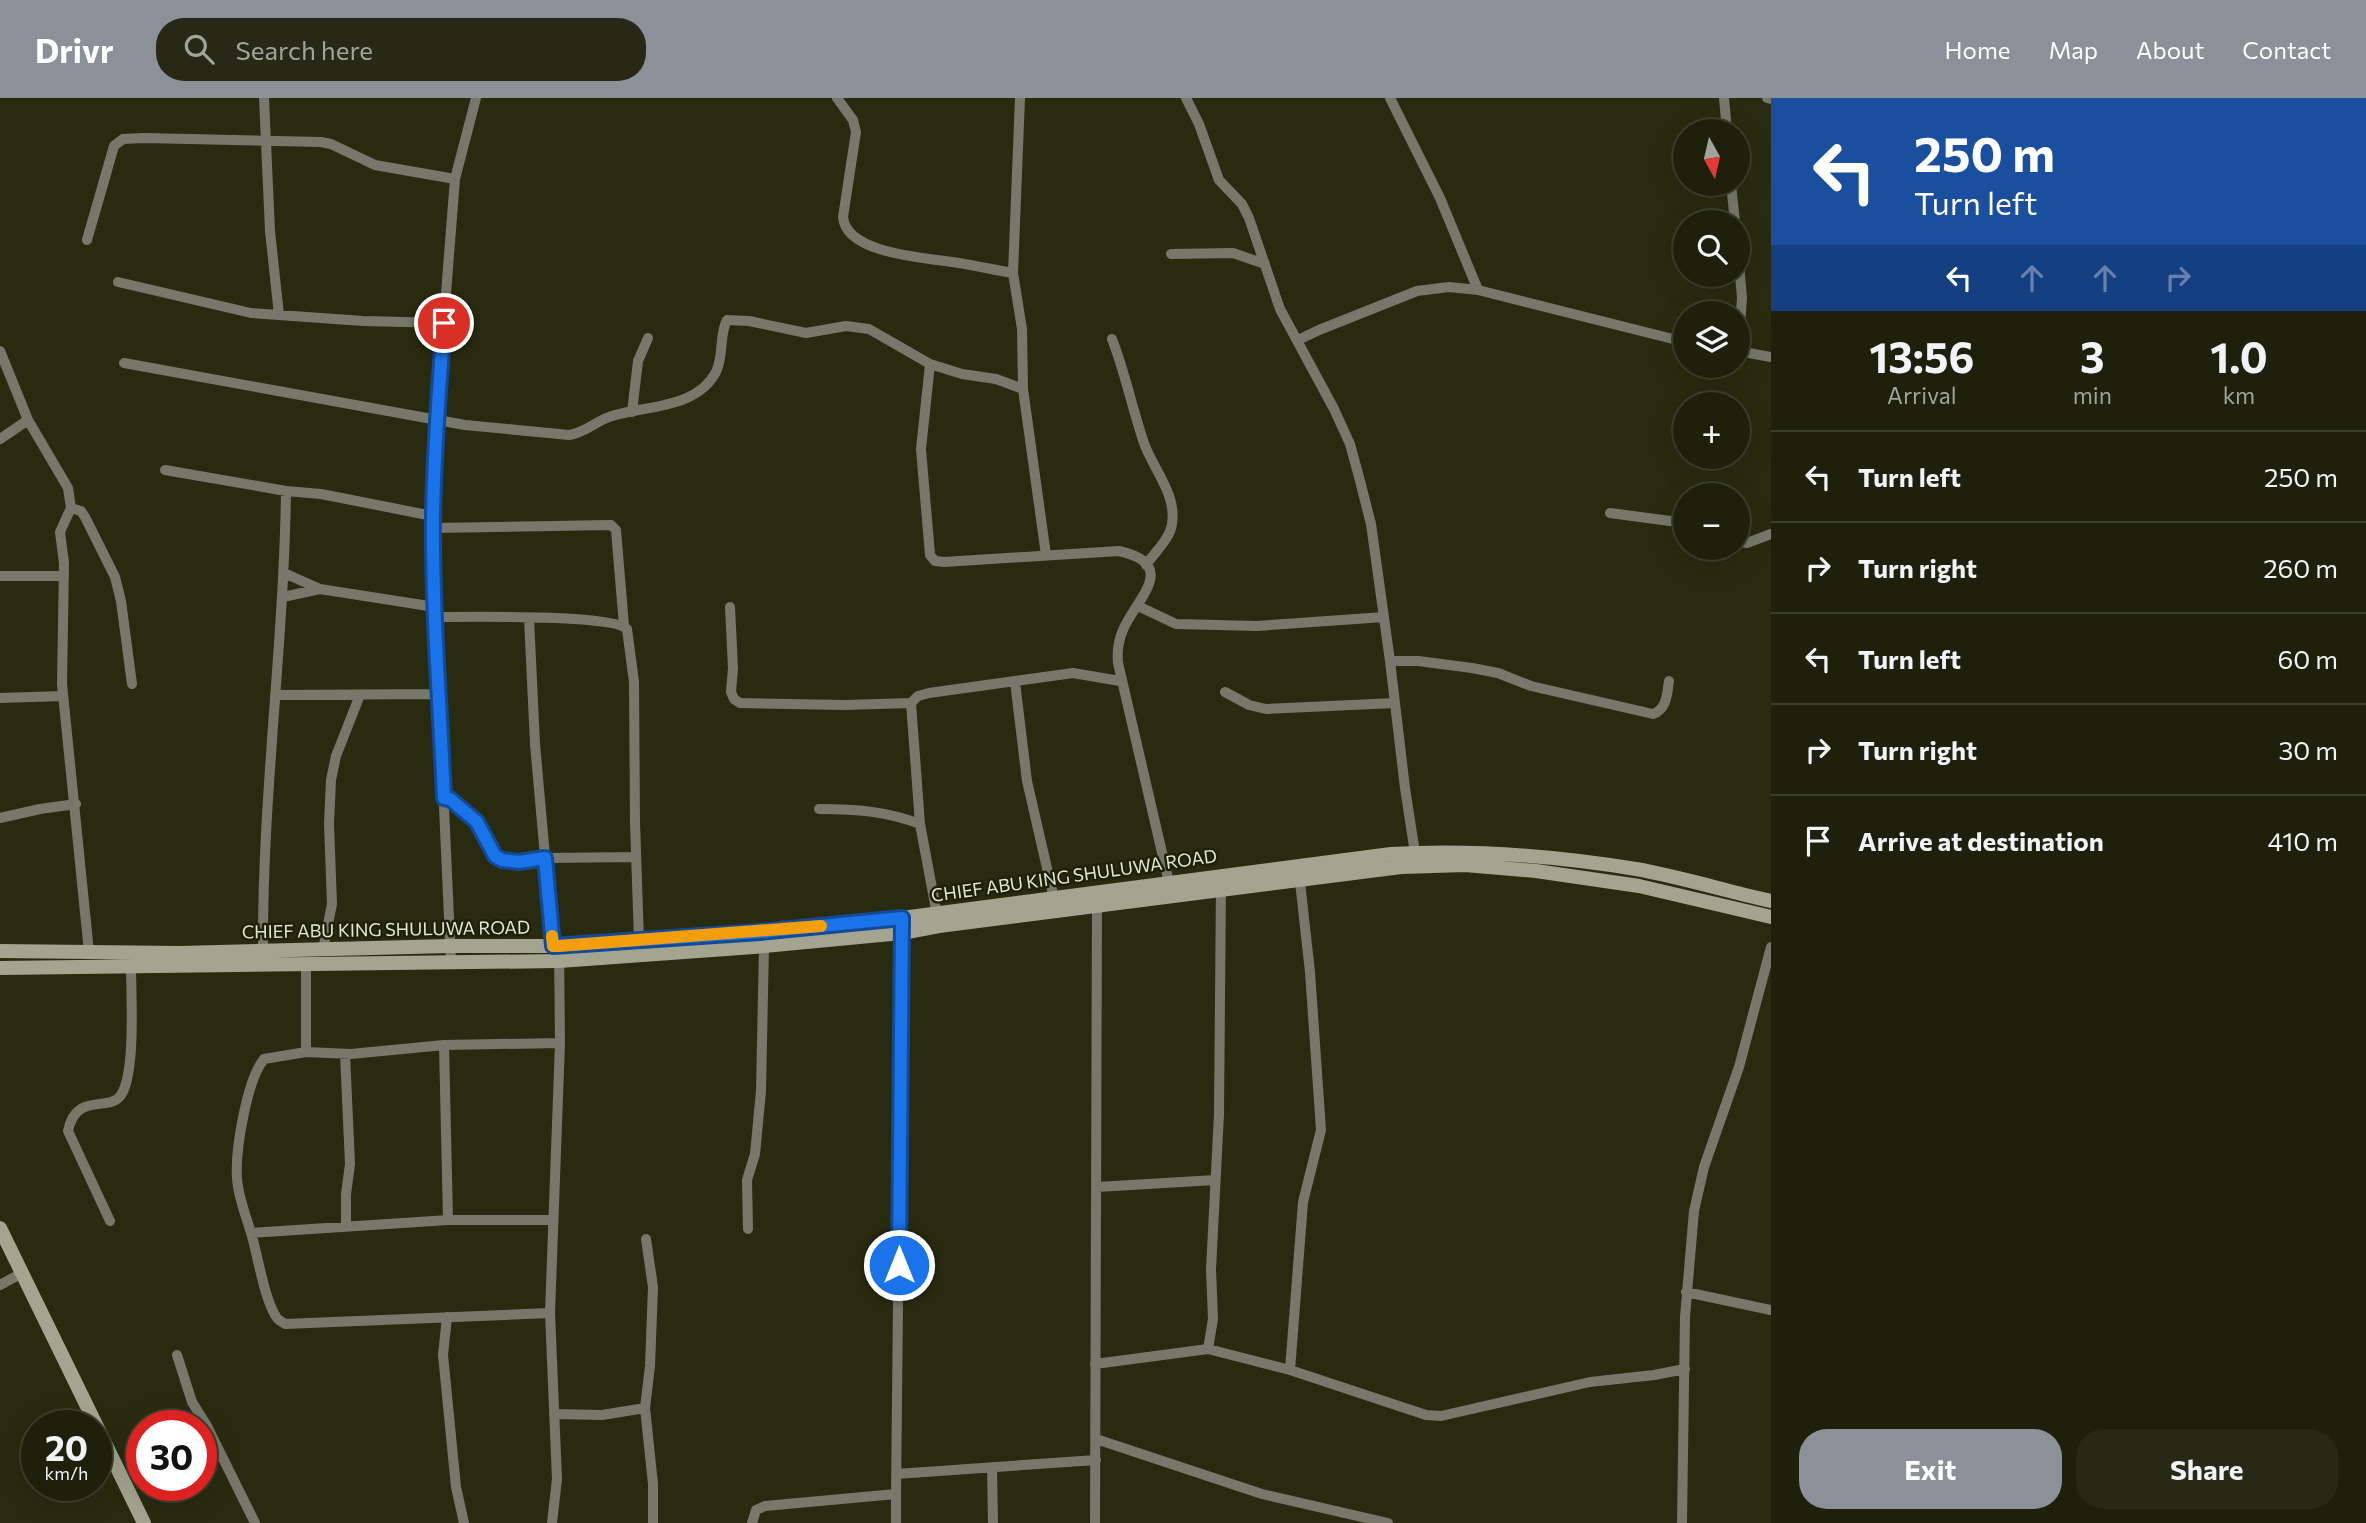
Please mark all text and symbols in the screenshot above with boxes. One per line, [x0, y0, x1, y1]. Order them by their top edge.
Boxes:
search box [156, 18, 646, 81]
text: Drivr [35, 29, 114, 70]
icon: search [180, 30, 218, 68]
text: Search here [236, 34, 373, 65]
text: Home [1945, 35, 2011, 64]
text: Map [2049, 35, 2098, 64]
text: About [2136, 35, 2204, 64]
text: Contact [2242, 35, 2331, 64]
north arrow [1673, 119, 1750, 196]
map controls [1673, 119, 1750, 560]
text: 250 m [1914, 122, 2055, 182]
icon: left [1799, 126, 1890, 217]
text: Turn left [1914, 182, 2038, 222]
button: search [1673, 210, 1750, 287]
icon: left [1940, 259, 1978, 297]
icon: ahead [2013, 259, 2051, 297]
icon: ahead [2086, 259, 2124, 297]
icon: right [2159, 259, 2197, 297]
pin [414, 293, 474, 353]
button: layers [1673, 301, 1750, 378]
icon: arrive [425, 304, 463, 342]
text: 13:56 [1869, 330, 1974, 382]
text: 3 [2080, 330, 2104, 382]
text: 1.0 [2210, 330, 2268, 382]
text: Arrival [1887, 381, 1957, 409]
text: min [2073, 381, 2112, 409]
text: km [2223, 381, 2255, 409]
button: + [1673, 392, 1750, 469]
icon: left [1799, 458, 1837, 496]
text: Turn left [1858, 461, 1961, 492]
text: 250 m [2264, 461, 2338, 492]
button: − [1673, 483, 1750, 560]
icon: right [1799, 549, 1837, 587]
text: Turn right [1858, 552, 1977, 583]
text: 260 m [2263, 552, 2338, 583]
icon: left [1799, 640, 1837, 678]
text: Turn left [1858, 643, 1961, 674]
text: 60 m [2278, 643, 2338, 674]
icon: right [1799, 731, 1837, 769]
text: Turn right [1858, 734, 1977, 765]
text: 30 m [2279, 734, 2338, 765]
icon: arrive [1799, 822, 1837, 860]
text: Arrive at destination [1858, 825, 2104, 856]
text: 410 m [2267, 825, 2338, 856]
street label: CHIEF ABU KING SHULUWA ROAD [930, 844, 1218, 906]
street label: CHIEF ABU KING SHULUWA ROAD [242, 915, 530, 943]
position arrow [862, 1228, 936, 1302]
speed limit sign: 30 [126, 1410, 217, 1501]
text: 20 [45, 1425, 88, 1468]
button: Exit [1799, 1429, 2062, 1509]
button: Share [2076, 1429, 2338, 1509]
text: km/h [45, 1462, 88, 1484]

